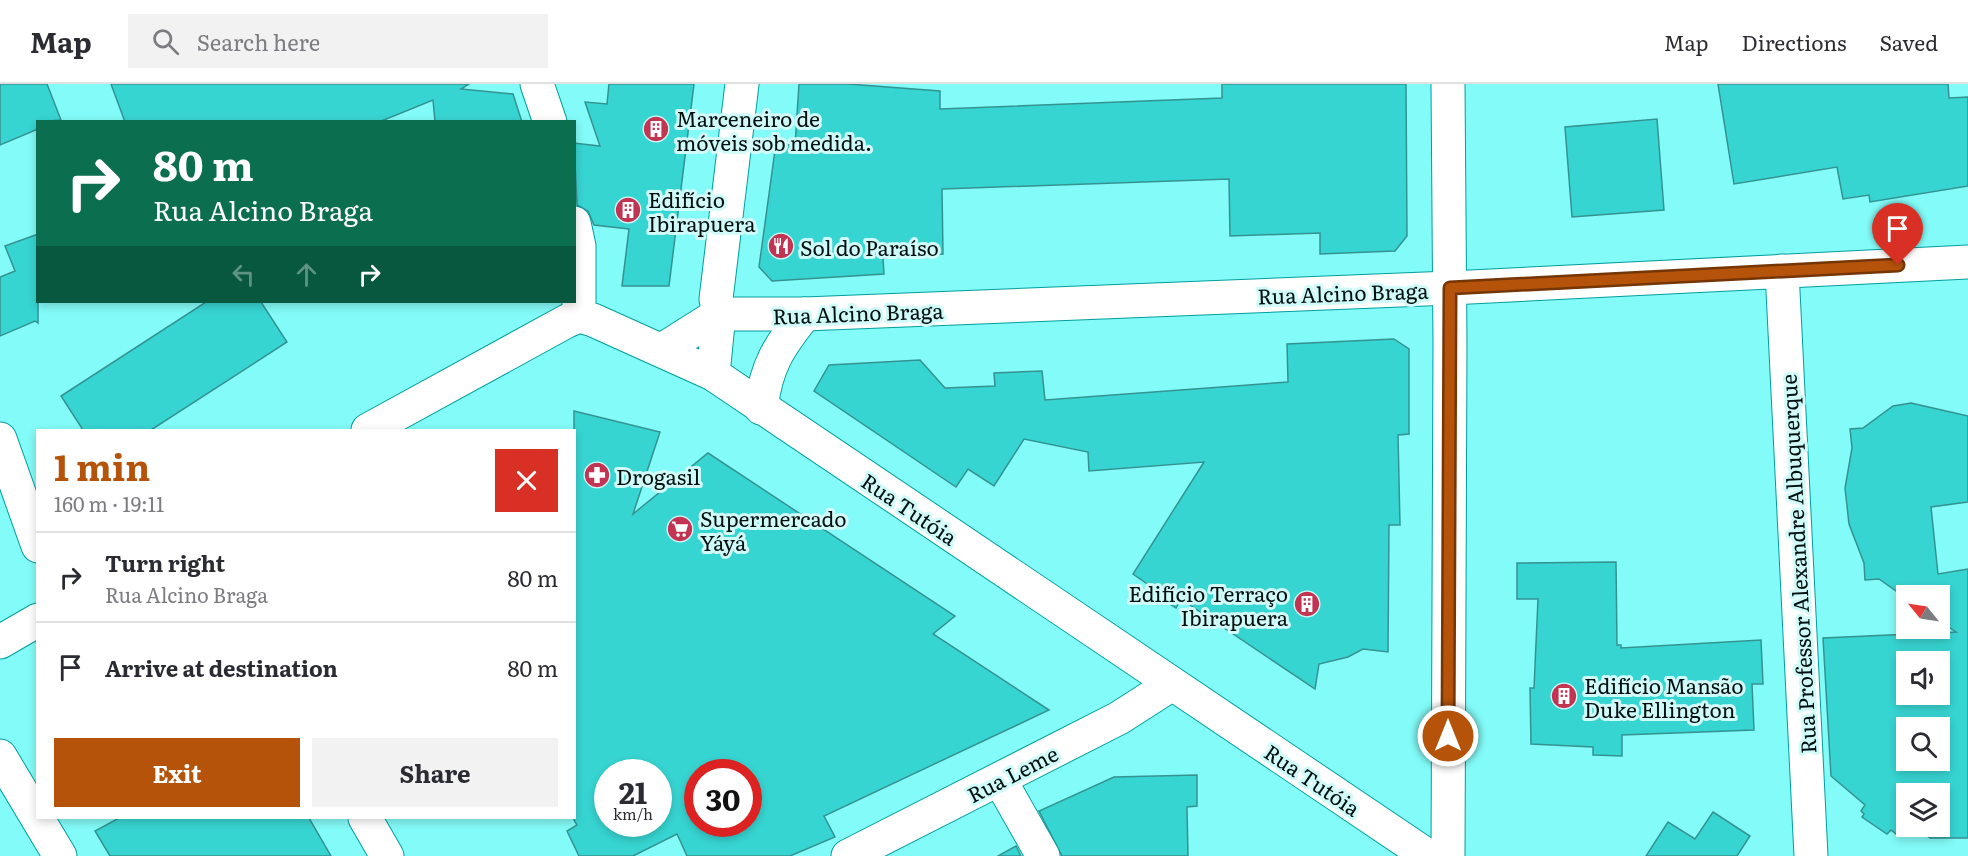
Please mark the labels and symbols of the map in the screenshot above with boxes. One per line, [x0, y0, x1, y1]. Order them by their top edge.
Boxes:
place label: Marceneiro de móveis sob medida. [676, 102, 872, 157]
building icon: Marceneiro de móveis sob medida. [641, 114, 671, 144]
place label: Edifício Ibirapuera [648, 183, 756, 238]
building icon: Edifício Ibirapuera [613, 195, 643, 225]
pin [1872, 203, 1923, 265]
restaurant icon: Sol do Paraíso [766, 231, 796, 261]
place label: Sol do Paraíso [800, 231, 939, 262]
street label: Rua Alcino Braga [1257, 274, 1430, 310]
street label: Rua Alcino Braga [772, 294, 945, 330]
street label: Rua Professor Alexandre Albuquerque [1772, 373, 1822, 755]
pharmacy icon: Drogasil [582, 460, 612, 490]
place label: Drogasil [616, 460, 700, 491]
street label: Rua Tutóia [856, 464, 965, 552]
place label: Supermercado Yáyá [700, 502, 847, 557]
supermarket icon: Supermercado Yáyá [665, 514, 695, 544]
place label: Edifício Terraço Ibirapuera [1128, 577, 1289, 632]
north arrow [1896, 585, 1950, 639]
building icon: Edifício Terraço Ibirapuera [1292, 589, 1322, 619]
place label: Edifício Mansão Duke Ellington [1584, 669, 1744, 724]
building icon: Edifício Mansão Duke Ellington [1549, 681, 1579, 711]
position arrow [1416, 704, 1480, 768]
street label: Rua Tutóia [1259, 735, 1368, 823]
street label: Rua Leme [961, 737, 1063, 809]
speed limit sign: 30 [684, 759, 762, 837]

